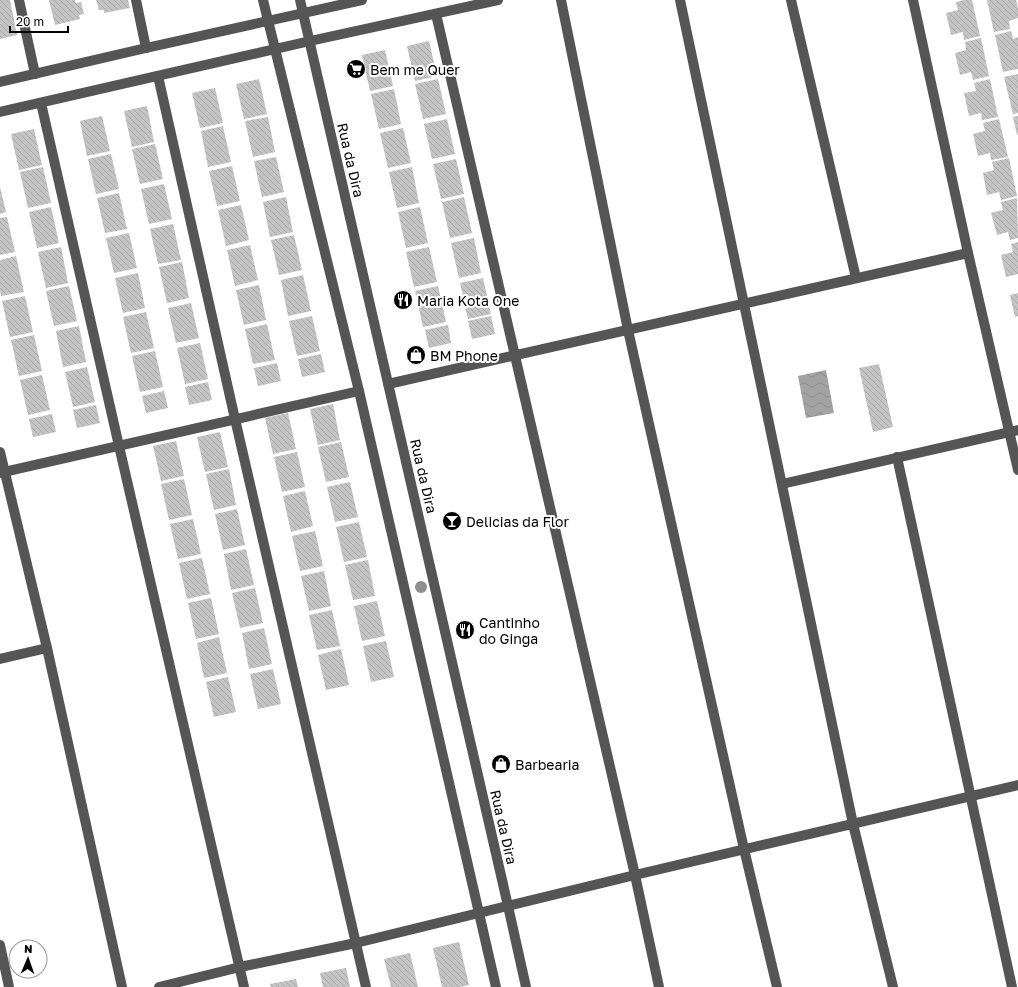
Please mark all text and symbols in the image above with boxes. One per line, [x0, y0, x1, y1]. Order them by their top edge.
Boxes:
scale bar [10, 8, 68, 34]
text: 20 m [16, 14, 44, 29]
supermarket icon: Bem me Quer [345, 58, 367, 80]
place label: Bem me Quer [370, 61, 460, 78]
street label: Rua da Dira [334, 121, 368, 199]
restaurant icon: Maria Kota One [392, 289, 414, 311]
place label: Maria Kota One [417, 292, 519, 309]
shop icon: BM Phone [405, 344, 427, 366]
place label: BM Phone [430, 347, 498, 364]
street label: Rua da Dira [407, 437, 441, 515]
bar icon: Delicias da Flor [441, 510, 463, 532]
place label: Delicias da Flor [466, 513, 569, 530]
place label: Cantinho do Ginga [479, 614, 540, 647]
restaurant icon: Cantinho do Ginga [454, 619, 476, 641]
shop icon: Barbearia [490, 753, 512, 775]
place label: Barbearia [515, 756, 580, 773]
street label: Rua da Dira [487, 788, 521, 866]
north arrow [8, 939, 48, 979]
text: N [24, 942, 33, 955]

